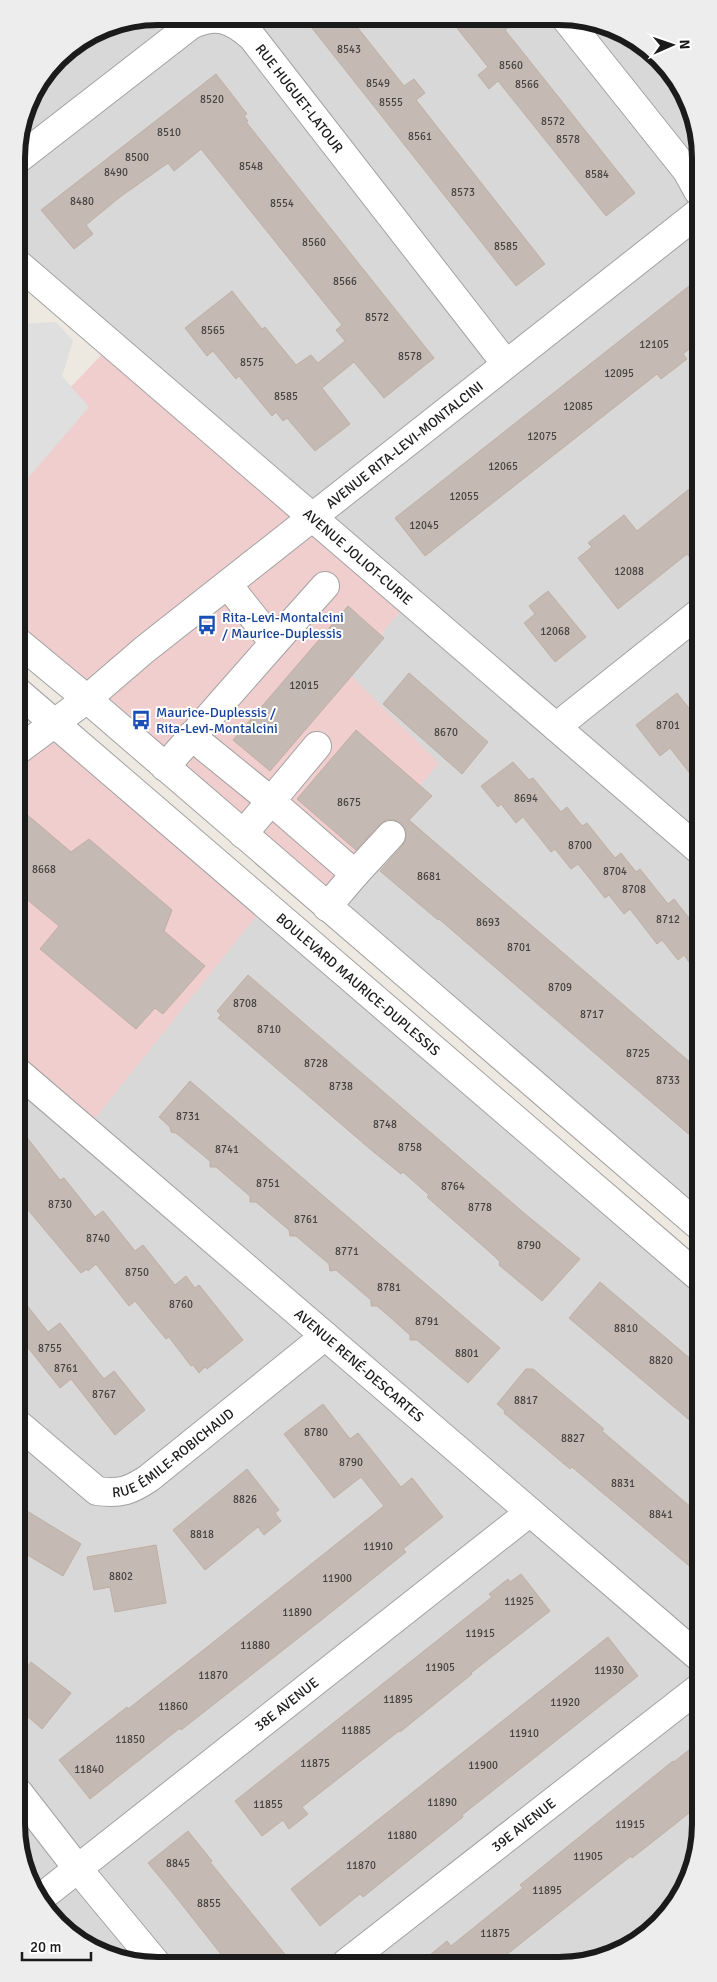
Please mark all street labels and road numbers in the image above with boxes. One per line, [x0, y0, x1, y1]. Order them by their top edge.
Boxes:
street label: RUE HUGUET-LATOUR [252, 41, 347, 156]
street label: AVENUE RITA-LEVI-MONTALCINI [323, 378, 487, 512]
street label: AVENUE JOLIOT-CURIE [300, 505, 416, 609]
street label: BOULEVARD MAURICE-DUPLESSIS [273, 910, 443, 1060]
street label: AVENUE RENÉ-DESCARTES [291, 1305, 427, 1426]
street label: RUE ÉMILE-ROBICHAUD [112, 1405, 238, 1501]
street label: 38E AVENUE [251, 1674, 322, 1735]
street label: 39E AVENUE [488, 1795, 559, 1855]

